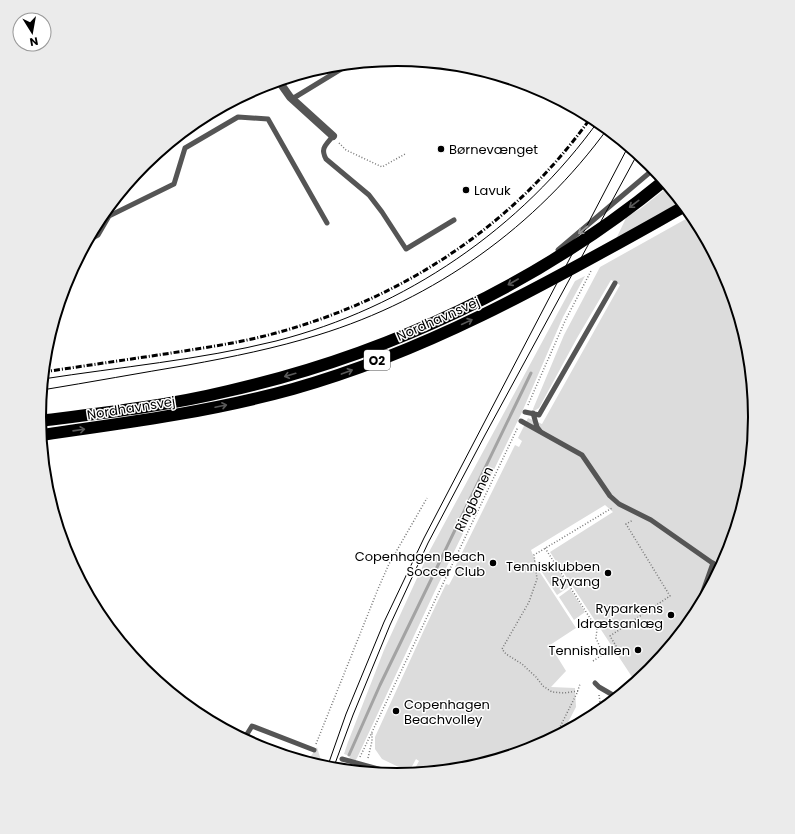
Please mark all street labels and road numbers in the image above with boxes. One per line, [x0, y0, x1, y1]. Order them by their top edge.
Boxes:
street label: Nordhavnsvej [393, 292, 483, 346]
road number: O2 [364, 350, 390, 370]
street label: Nordhavnsvej [85, 392, 177, 424]
street label: Ringbanen [450, 463, 498, 535]

